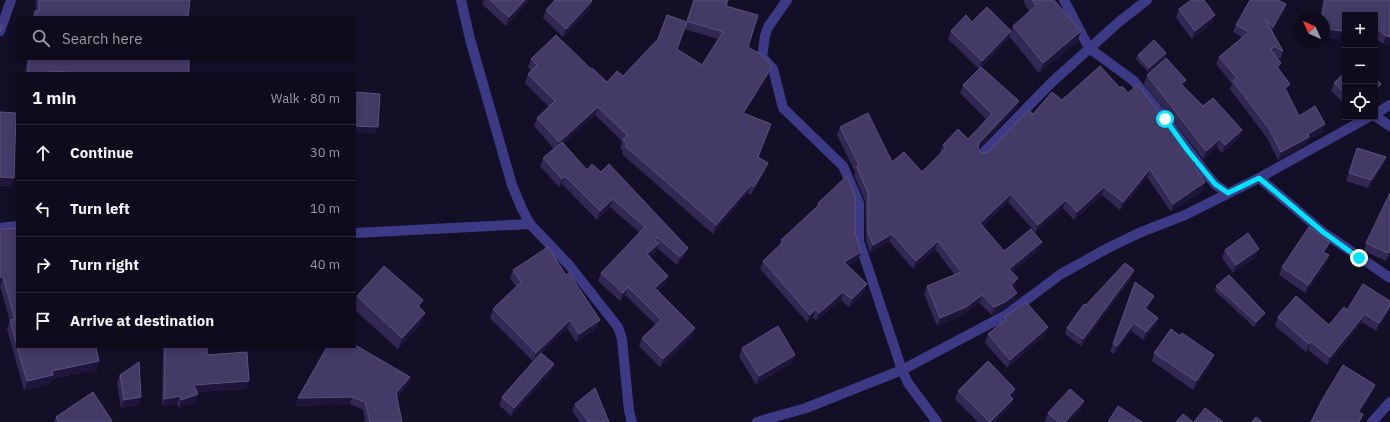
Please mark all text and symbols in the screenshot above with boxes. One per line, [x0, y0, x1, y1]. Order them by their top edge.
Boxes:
north arrow [1294, 12, 1330, 48]
map controls [1342, 12, 1378, 120]
button: + [1342, 12, 1378, 48]
search box [16, 16, 356, 60]
icon: search [30, 27, 52, 49]
text: Search here [62, 29, 142, 48]
button: − [1342, 48, 1378, 84]
button: locate [1342, 84, 1378, 120]
text: 1 min [32, 87, 76, 109]
text: Walk · 80 m [271, 90, 340, 107]
route start [1156, 110, 1174, 128]
icon: ahead [32, 142, 54, 164]
text: Continue [70, 143, 134, 162]
text: 30 m [310, 144, 340, 161]
icon: left [32, 198, 54, 220]
text: Turn left [70, 199, 130, 218]
text: 10 m [310, 200, 340, 217]
route end [1350, 249, 1368, 267]
icon: right [32, 254, 54, 276]
text: Turn right [70, 255, 139, 274]
text: 40 m [310, 256, 340, 273]
icon: arrive [32, 310, 54, 332]
text: Arrive at destination [70, 311, 214, 330]

